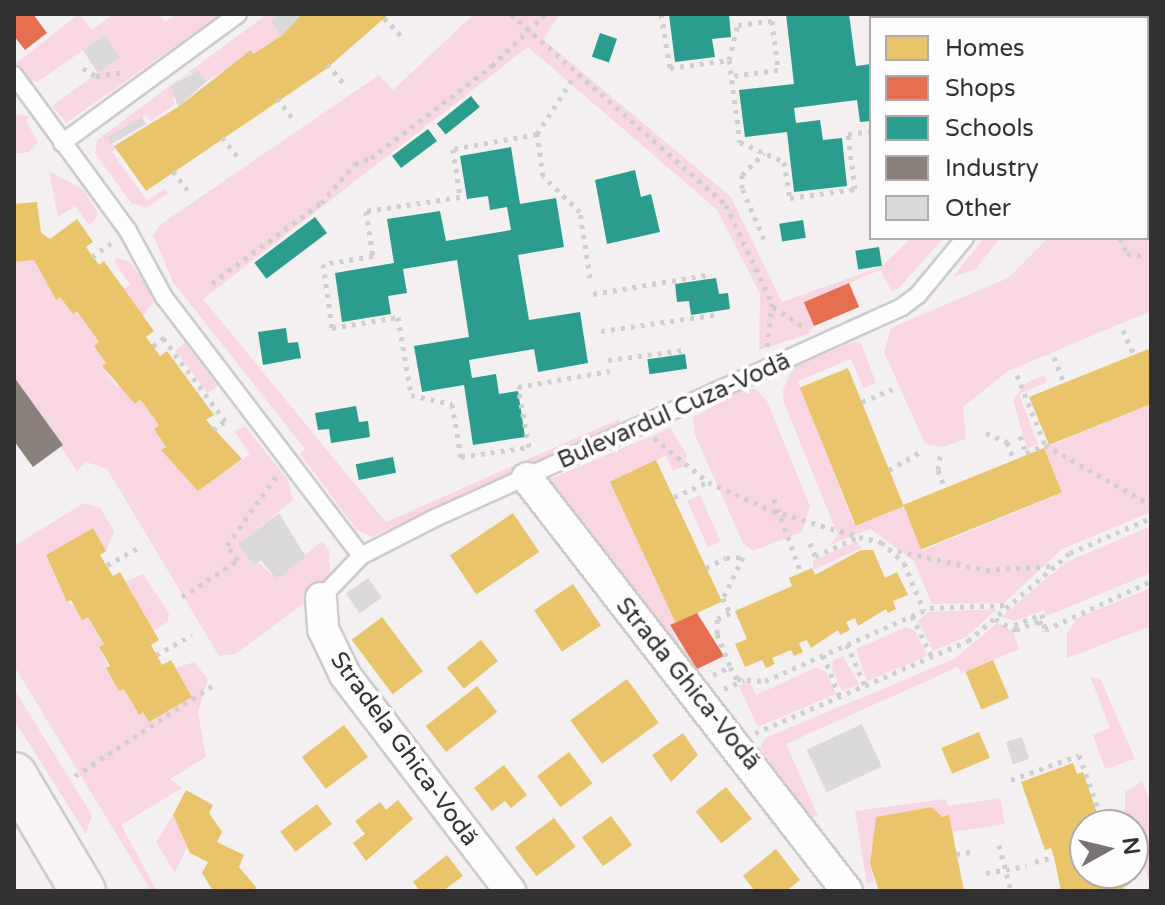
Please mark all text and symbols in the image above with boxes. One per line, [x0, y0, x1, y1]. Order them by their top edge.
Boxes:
legend [869, 16, 1149, 240]
text: Homes [945, 34, 1025, 63]
text: Shops [945, 74, 1015, 103]
text: Schools [945, 114, 1034, 143]
text: Industry [945, 154, 1039, 183]
text: Other [945, 194, 1011, 223]
street label: Bulevardul Cuza-Vodă [553, 347, 795, 475]
street label: Strada Ghica-Vodă [610, 592, 766, 776]
street label: Stradela Ghica-Vodă [324, 646, 484, 852]
north arrow [1069, 809, 1149, 889]
text: N [1117, 835, 1145, 856]

